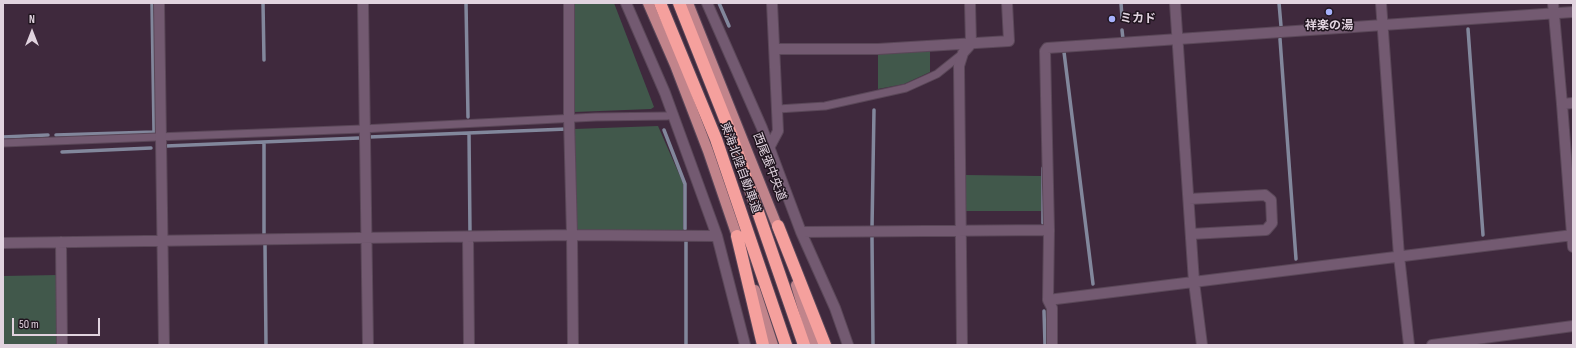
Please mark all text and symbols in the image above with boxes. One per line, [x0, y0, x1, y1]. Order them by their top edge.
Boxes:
marker: 祥楽の湯 [1324, 7, 1334, 17]
north arrow [12, 12, 52, 52]
place label: ミカド [1120, 12, 1156, 26]
text: N [29, 13, 35, 26]
marker: ミカド [1107, 14, 1117, 24]
place label: 祥楽の湯 [1305, 19, 1353, 33]
street label: 東海北陸自動車道 [717, 120, 763, 216]
street label: 西尾張中央道 [749, 131, 789, 203]
scale bar [14, 310, 102, 336]
text: 50 m [19, 317, 39, 332]

